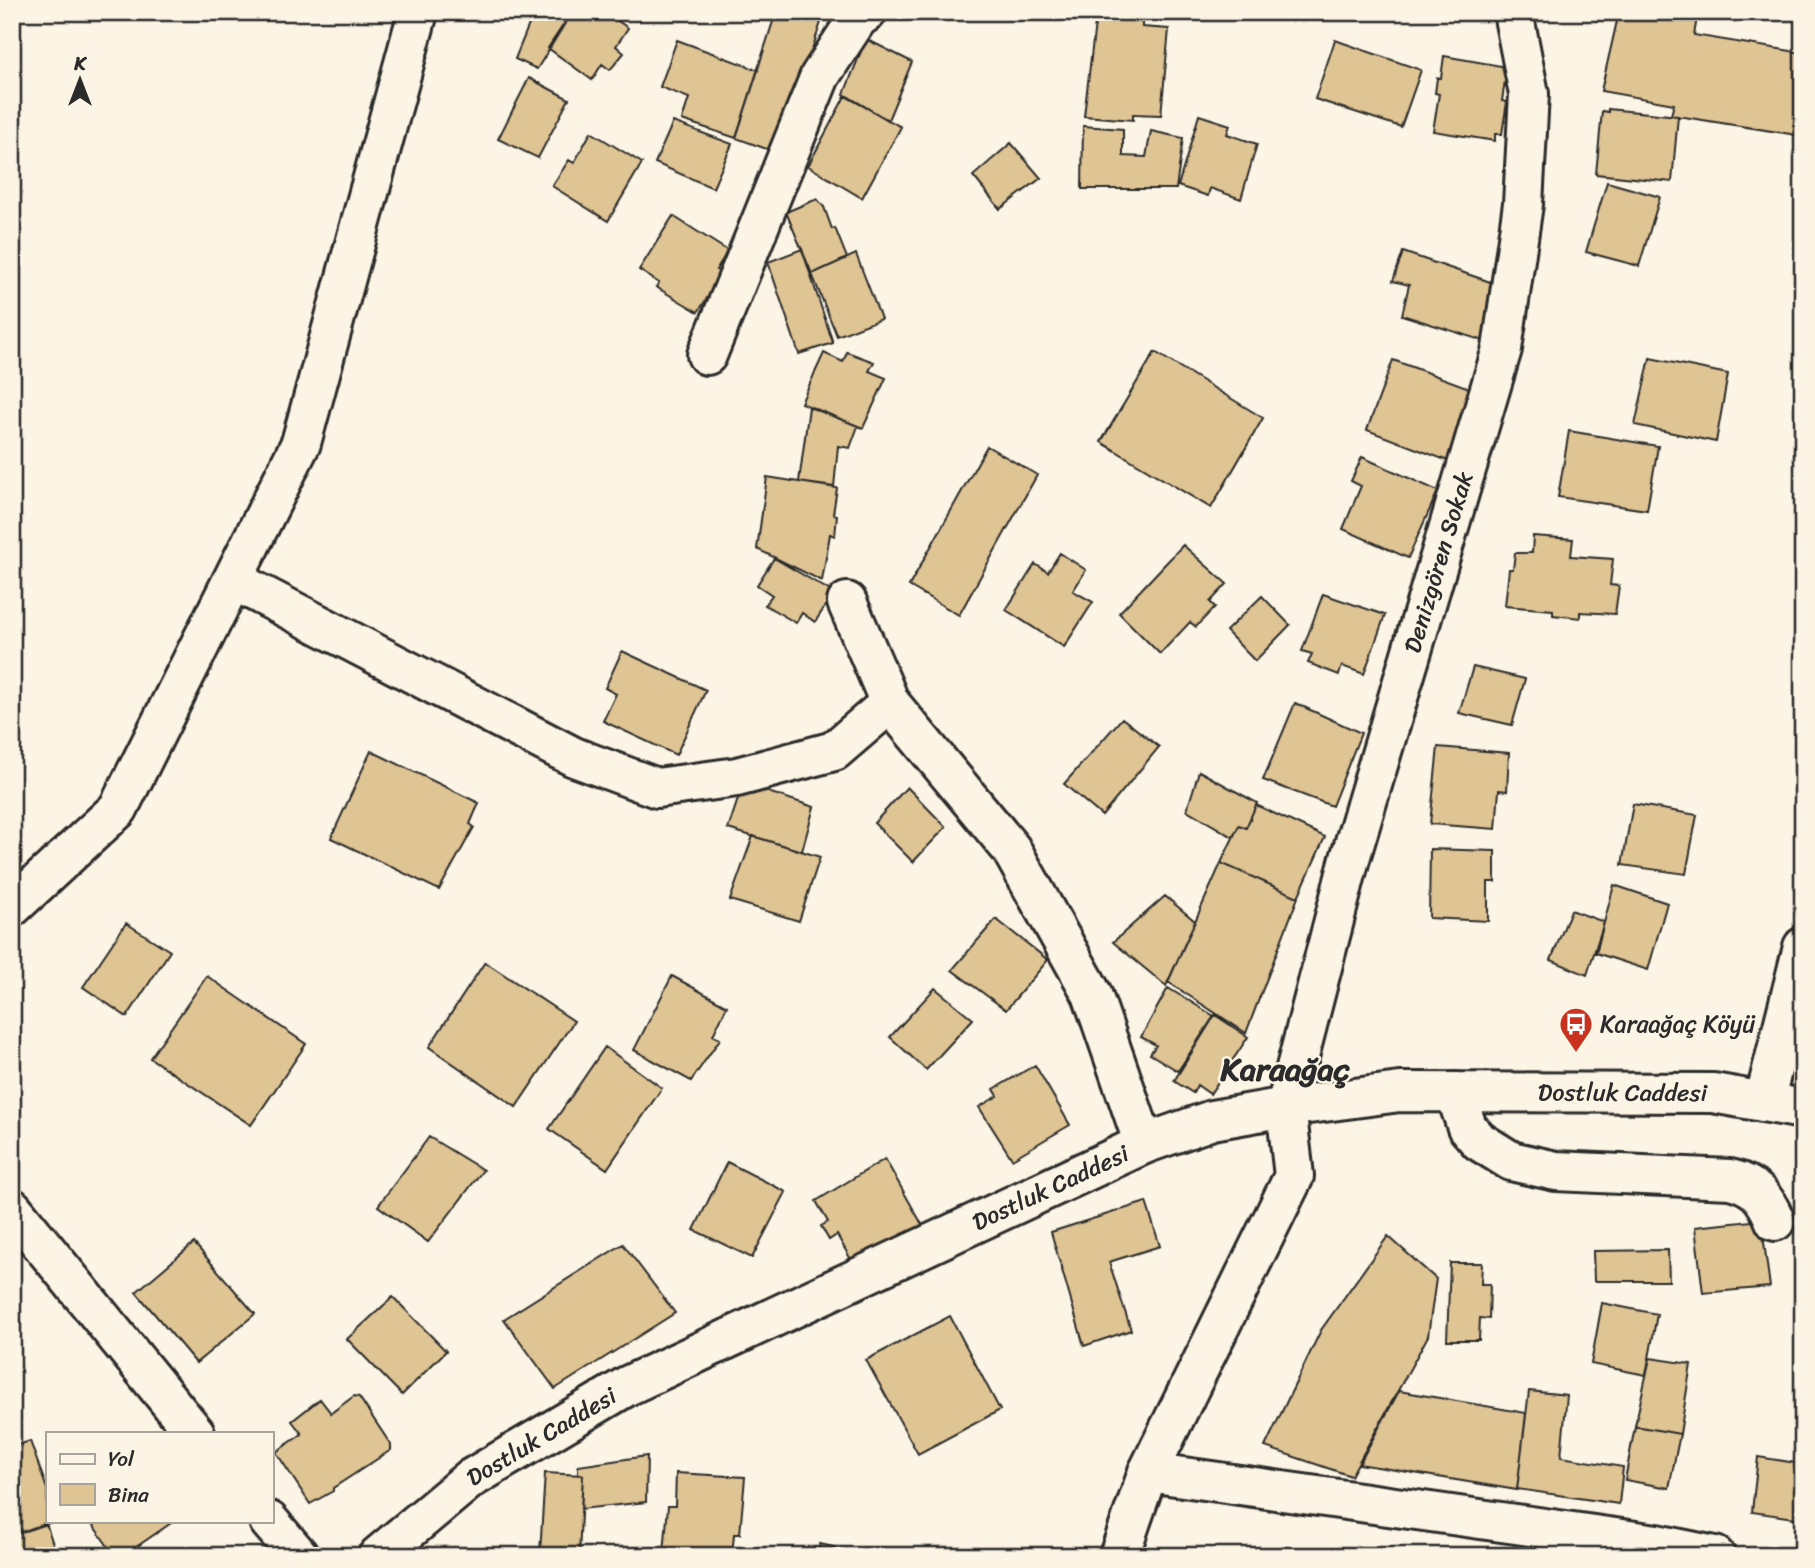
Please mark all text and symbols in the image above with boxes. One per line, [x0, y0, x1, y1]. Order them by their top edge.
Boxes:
north arrow [46, 46, 116, 116]
text: K [73, 47, 87, 80]
street label: Denizgören Sokak [1391, 466, 1485, 658]
place label: Karaağaç Köyü [1600, 1003, 1756, 1045]
bus stop icon: Karaağaç Köyü [1557, 1005, 1595, 1054]
district label: Karaağaç [1220, 1041, 1351, 1098]
street label: Dostluk Caddesi [1538, 1071, 1709, 1114]
street label: Dostluk Caddesi [965, 1132, 1137, 1243]
street label: Dostluk Caddesi [458, 1375, 626, 1498]
legend [46, 1432, 273, 1522]
text: Yol [108, 1440, 135, 1478]
text: Bina [108, 1476, 149, 1514]

